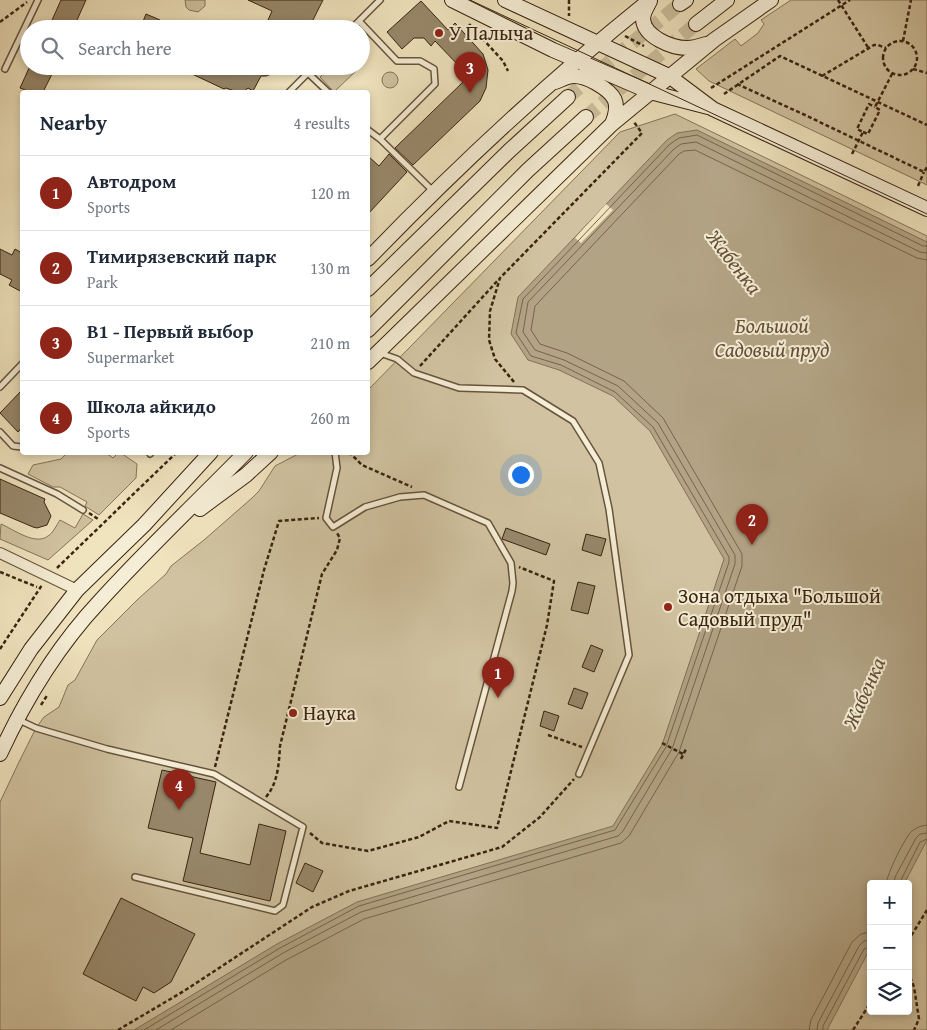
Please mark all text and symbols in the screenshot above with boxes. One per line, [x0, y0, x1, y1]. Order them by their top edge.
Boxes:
place label: У Палыча [449, 18, 534, 47]
search box [20, 20, 370, 75]
marker: У Палыча [433, 27, 445, 39]
icon: search [38, 34, 66, 62]
text: Search here [78, 34, 172, 62]
pin: 3 [454, 52, 486, 93]
text: Nearby [40, 107, 107, 138]
text: 4 results [293, 111, 350, 135]
text: Автодром [87, 167, 176, 195]
text: 1 [52, 181, 60, 205]
text: 120 m [310, 181, 350, 205]
text: Sports [87, 195, 130, 219]
water label: Жабенка [699, 222, 770, 301]
text: Тимирязевский парк [87, 242, 276, 270]
text: 2 [52, 256, 60, 280]
text: 130 m [310, 256, 350, 280]
text: Park [87, 270, 118, 294]
water label: Большой Садовый пруд [715, 310, 829, 365]
text: В1 - Первый выбор [87, 317, 253, 345]
text: 3 [52, 331, 60, 355]
text: 210 m [310, 331, 350, 355]
text: Supermarket [87, 345, 174, 369]
text: Школа айкидо [87, 392, 216, 420]
text: 4 [52, 406, 60, 430]
text: 260 m [310, 406, 350, 430]
text: Sports [87, 420, 130, 444]
your location [508, 462, 534, 488]
pin: 2 [736, 504, 768, 545]
place label: Зона отдыха "Большой Садовый пруд" [678, 581, 881, 633]
marker: Зона отдыха "Большой Садовый пруд" [662, 601, 674, 613]
water label: Жабенка [834, 652, 893, 734]
pin: 1 [482, 657, 514, 698]
place label: Наука [303, 698, 356, 727]
marker: Наука [287, 707, 299, 719]
pin: 4 [163, 769, 195, 810]
map controls [867, 880, 912, 1015]
button: + [867, 880, 912, 925]
button: − [867, 925, 912, 970]
button: layers [867, 970, 912, 1015]

